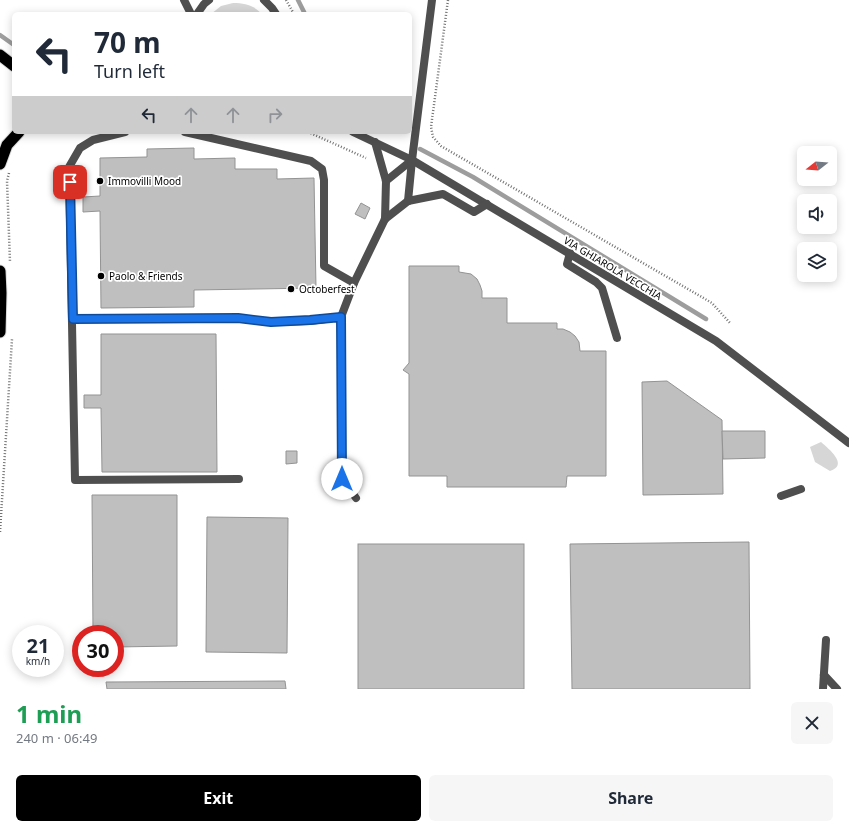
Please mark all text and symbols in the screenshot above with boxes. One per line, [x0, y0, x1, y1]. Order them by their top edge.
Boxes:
text: 70 m [94, 23, 161, 61]
icon: left [28, 28, 80, 80]
text: Turn left [94, 59, 165, 83]
icon: left [138, 104, 160, 126]
icon: ahead [180, 104, 202, 126]
icon: ahead [222, 104, 244, 126]
icon: right [264, 104, 286, 126]
north arrow [797, 146, 837, 186]
map controls [797, 146, 837, 282]
pin [53, 165, 87, 199]
icon: arrive [59, 171, 81, 193]
place label: Immovilli Mood [108, 174, 181, 188]
marker: Immovilli Mood [95, 176, 105, 186]
button: sound [797, 194, 837, 234]
street label: VIA GHIAROLA VECCHIA [561, 233, 665, 303]
button: layers [797, 242, 837, 282]
place label: Paolo & Friends [109, 269, 183, 283]
marker: Paolo & Friends [96, 271, 106, 281]
place label: Octoberfest [299, 282, 355, 296]
marker: Octoberfest [286, 284, 296, 294]
position arrow [321, 458, 363, 500]
speed limit sign: 30 [72, 625, 124, 677]
text: 21 [27, 632, 49, 659]
text: km/h [26, 654, 50, 668]
text: 1 min [16, 697, 82, 730]
button: close [791, 702, 833, 744]
text: 240 m · 06:49 [16, 729, 97, 747]
button: Exit [16, 775, 421, 821]
button: Share [429, 775, 833, 821]

